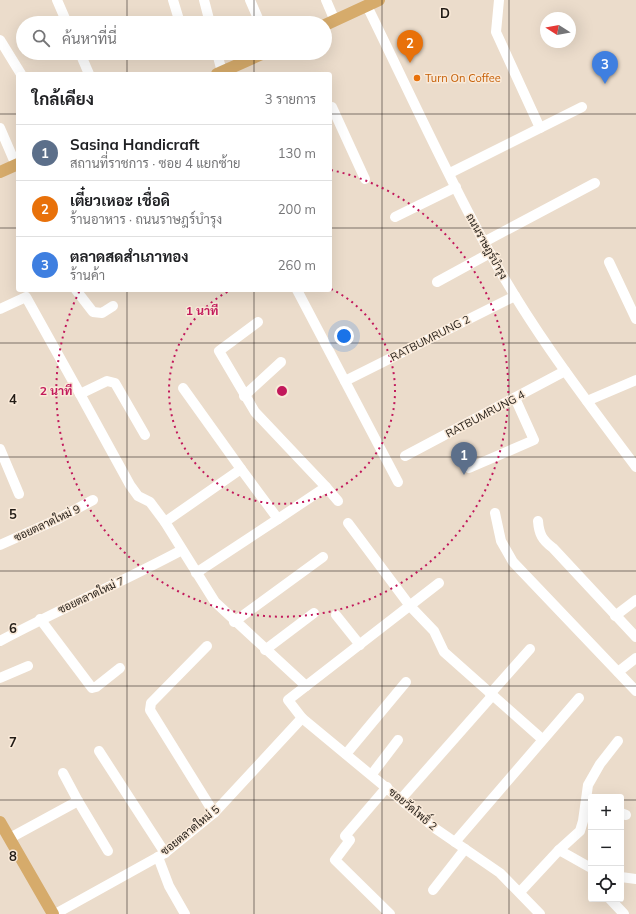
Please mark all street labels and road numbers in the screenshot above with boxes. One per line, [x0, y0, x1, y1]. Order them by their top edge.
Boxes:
street label: ถนนราษฎร์บำรุง [461, 210, 512, 282]
street label: RATBUMRUNG 2 [388, 312, 473, 364]
street label: RATBUMRUNG 4 [443, 387, 527, 441]
street label: ซอยตลาดใหม่ 9 [11, 501, 83, 545]
street label: ซอยตลาดใหม่ 7 [55, 573, 127, 617]
street label: ซอยวัดโพธิ์ 2 [386, 781, 443, 834]
street label: ซอยตลาดใหม่ 5 [157, 801, 223, 858]

